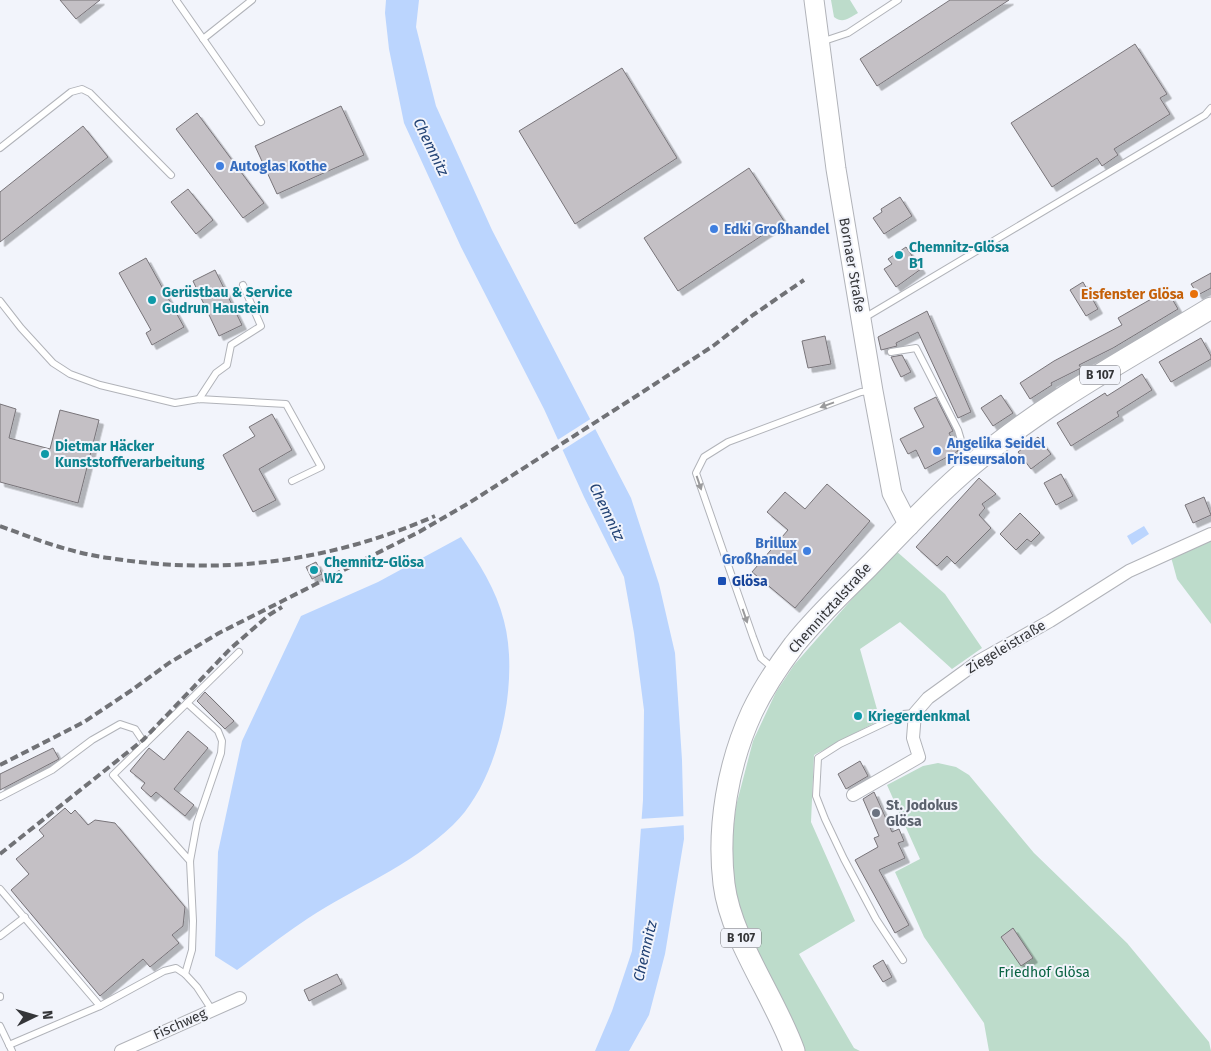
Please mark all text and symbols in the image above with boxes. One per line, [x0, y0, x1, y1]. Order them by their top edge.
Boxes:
water label: Chemnitz [409, 115, 453, 179]
place label: Autoglas Kothe [229, 158, 327, 175]
marker: Autoglas Kothe [214, 160, 226, 172]
street label: Bornaer Straße [835, 216, 869, 314]
place label: Edki Großhandel [724, 221, 830, 238]
marker: Edki Großhandel [708, 223, 720, 235]
place label: Chemnitz-Glösa B1 [909, 239, 1010, 272]
marker: Chemnitz-Glösa B1 [893, 249, 905, 261]
place label: Gerüstbau & Service Gudrun Haustein [162, 284, 293, 317]
place label: Eisfenster Glösa [1081, 286, 1184, 303]
marker: Eisfenster Glösa [1188, 288, 1200, 300]
marker: Gerüstbau & Service Gudrun Haustein [146, 294, 158, 306]
road number: B 107 [1080, 366, 1120, 384]
one-way arrow [819, 401, 834, 409]
place label: Angelika Seidel Friseursalon [946, 435, 1046, 468]
place label: Dietmar Häcker Kunststoffverarbeitung [55, 438, 205, 471]
marker: Angelika Seidel Friseursalon [931, 445, 943, 457]
marker: Dietmar Häcker Kunststoffverarbeitung [39, 448, 51, 460]
one-way arrow [695, 476, 703, 491]
water label: Chemnitz [585, 480, 629, 544]
place label: Brillux Großhandel [722, 535, 798, 568]
marker: Brillux Großhandel [801, 545, 813, 557]
place label: Chemnitz-Glösa W2 [324, 554, 425, 587]
street label: Chemnitztalstraße [785, 559, 875, 657]
marker: Chemnitz-Glösa W2 [308, 564, 320, 576]
place label: Glösa [732, 573, 768, 590]
marker: Glösa [716, 575, 728, 587]
one-way arrow [742, 608, 749, 623]
street label: Ziegeleistraße [963, 617, 1049, 677]
place label: Kriegerdenkmal [868, 708, 971, 725]
marker: Kriegerdenkmal [852, 710, 864, 722]
place label: St. Jodokus Glösa [886, 797, 958, 830]
marker: St. Jodokus Glösa [870, 807, 882, 819]
water label: Chemnitz [629, 918, 661, 983]
road number: B 107 [721, 928, 761, 948]
park label: Friedhof Glösa [998, 964, 1090, 981]
north arrow [10, 991, 60, 1041]
street label: Fischweg [151, 1004, 210, 1043]
text: N [39, 1010, 56, 1020]

